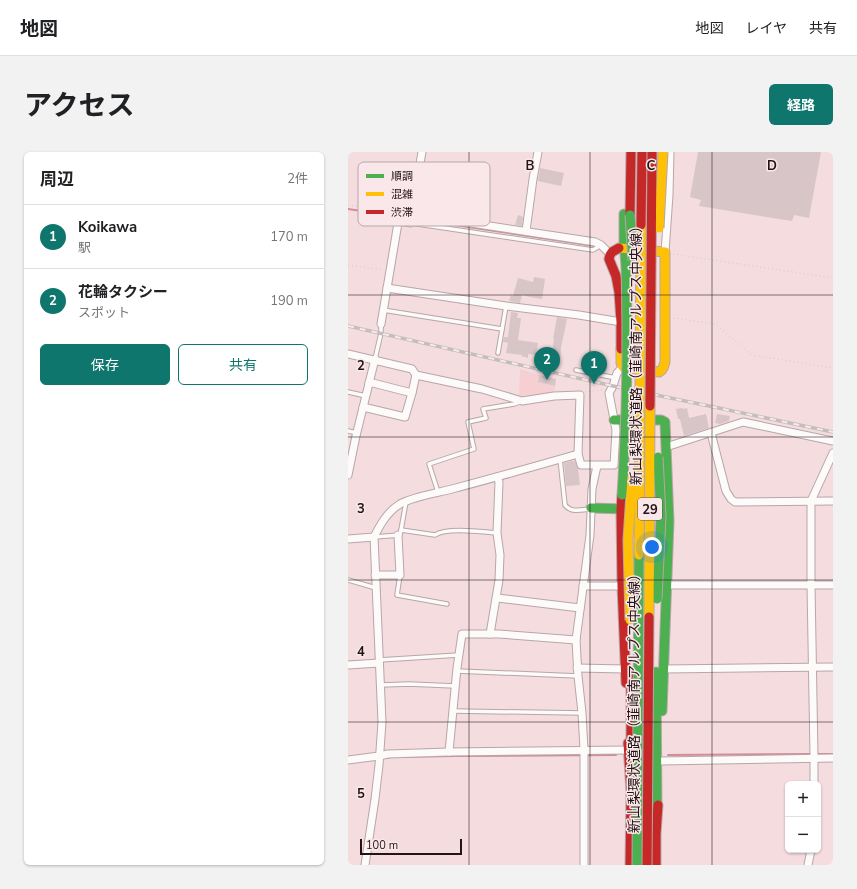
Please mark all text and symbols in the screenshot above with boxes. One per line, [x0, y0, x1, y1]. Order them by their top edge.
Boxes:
text: 地図 [20, 16, 58, 42]
text: 地図 [695, 19, 723, 38]
text: レイヤ [745, 19, 787, 38]
text: 共有 [809, 19, 837, 38]
button: 経路 [769, 84, 833, 125]
text: アクセス [24, 87, 135, 125]
text: B [526, 157, 535, 175]
text: C [647, 157, 656, 175]
text: D [767, 157, 777, 175]
legend [358, 162, 490, 226]
text: 周辺 [40, 168, 74, 191]
text: 順調 [391, 169, 413, 184]
text: 2件 [287, 170, 308, 188]
text: 混雑 [391, 187, 413, 202]
text: 渋滞 [391, 205, 413, 220]
text: Koikawa [78, 217, 137, 237]
street label: 新山梨環状道路（韮崎南アルプス中央線） [627, 219, 646, 485]
text: 1 [49, 228, 57, 246]
text: 170 m [270, 228, 308, 246]
text: 駅 [78, 239, 91, 257]
text: 花輪タクシー [78, 282, 168, 302]
text: 2 [49, 292, 57, 310]
text: 190 m [270, 292, 308, 310]
text: スポット [78, 304, 130, 322]
button: 保存 [40, 344, 170, 385]
button: 共有 [178, 344, 308, 385]
pin: 2 [534, 347, 560, 380]
pin: 1 [581, 351, 607, 384]
text: 2 [357, 357, 365, 375]
road number: 29 [638, 498, 662, 520]
text: 3 [357, 500, 365, 518]
your location [642, 537, 662, 557]
street label: 新山梨環状道路（韮崎南アルプス中央線） [625, 567, 644, 833]
text: 4 [357, 643, 365, 661]
map controls [785, 781, 821, 853]
button: + [785, 781, 821, 817]
text: 5 [357, 785, 365, 803]
button: − [785, 817, 821, 853]
scale bar [360, 837, 462, 856]
text: 100 m [366, 838, 398, 853]

